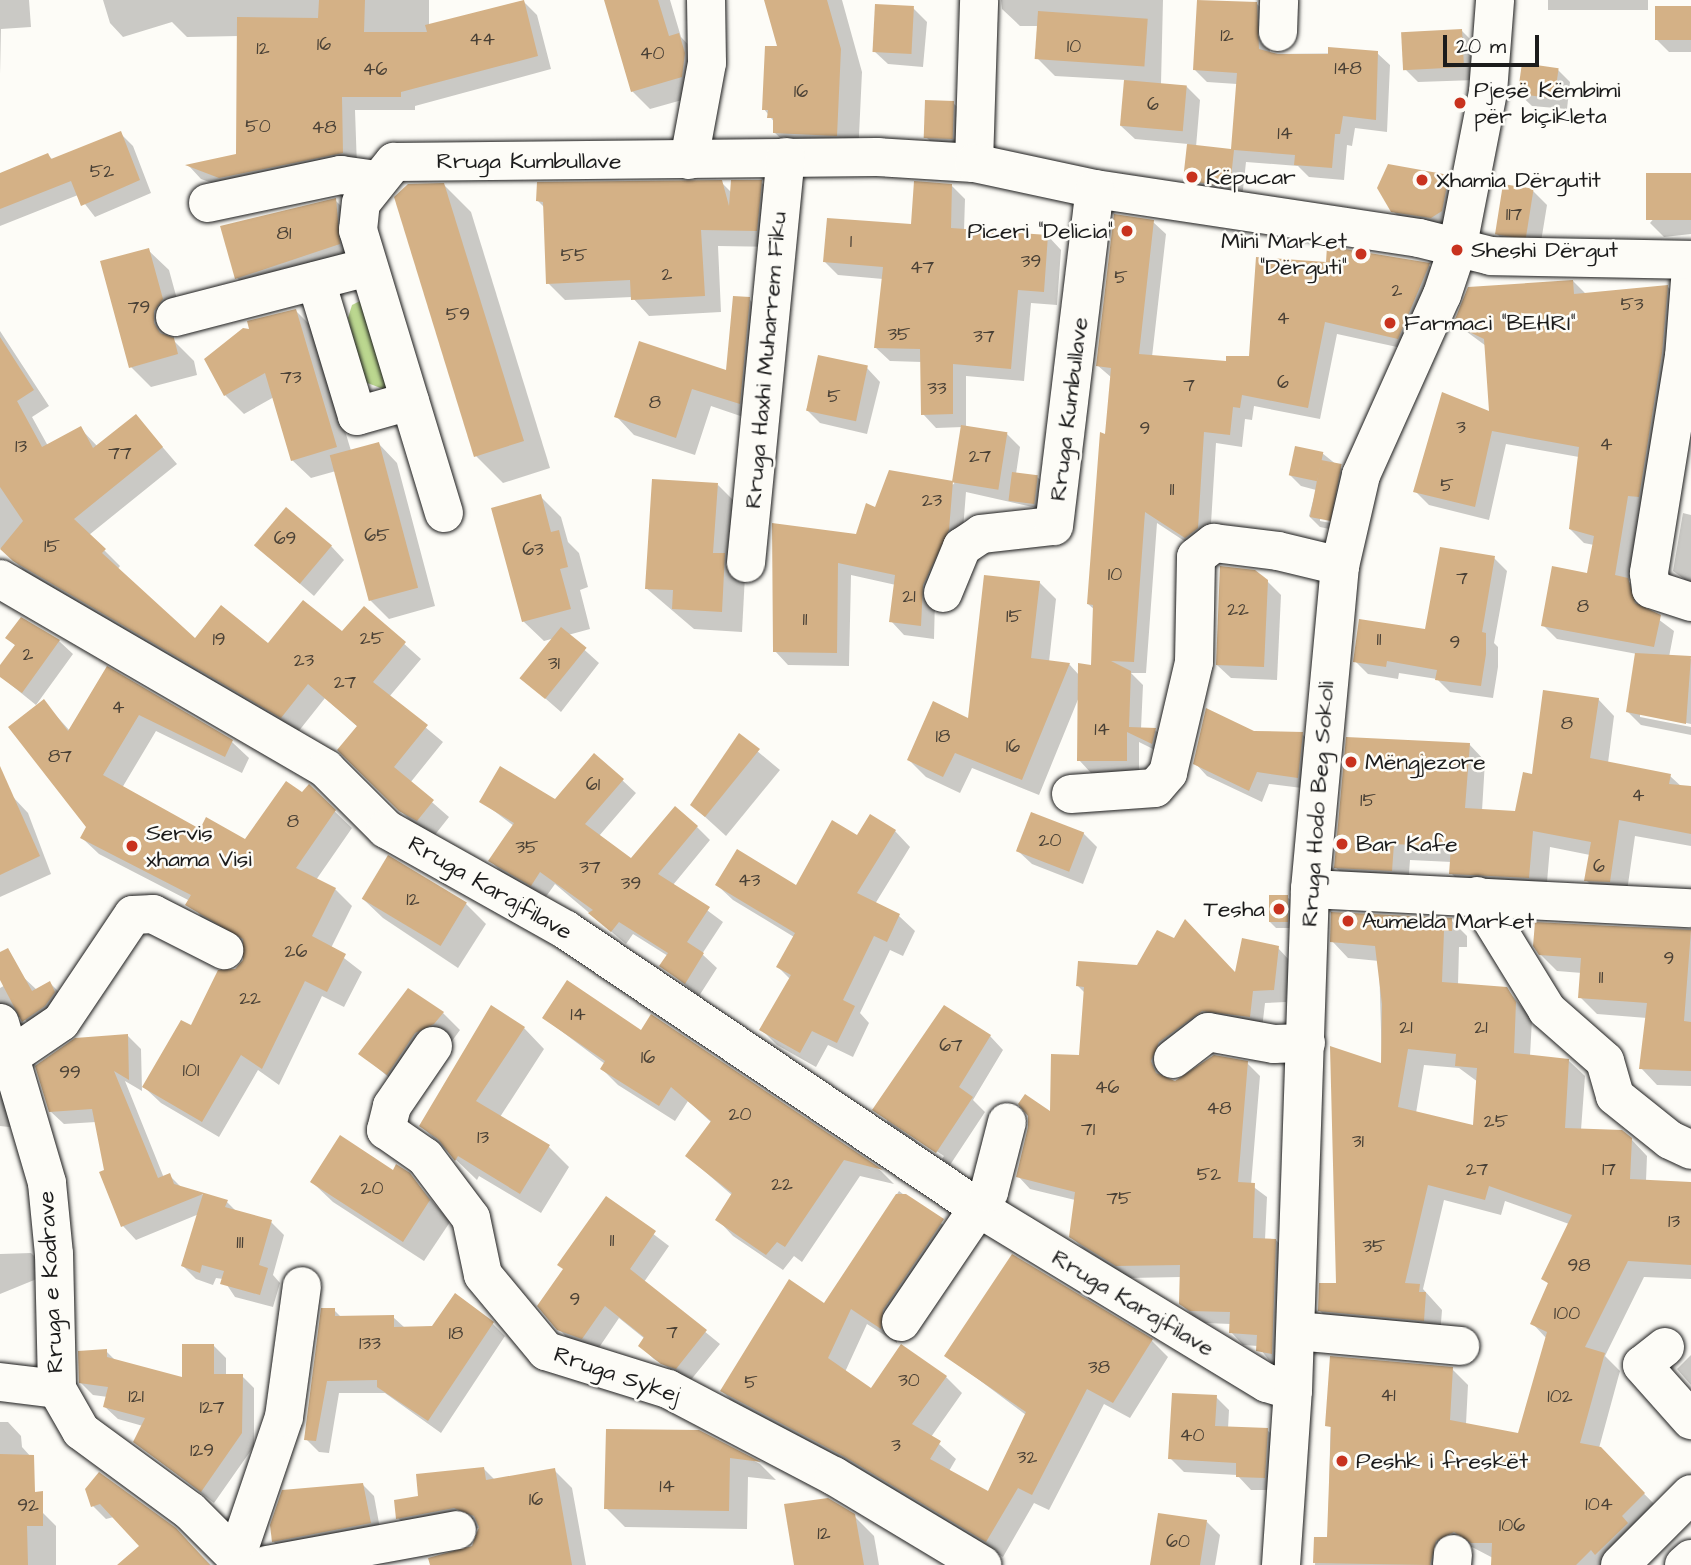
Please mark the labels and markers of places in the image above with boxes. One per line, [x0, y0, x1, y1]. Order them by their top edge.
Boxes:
place label: Pjesë Këmbimi për biçikleta [1474, 76, 1620, 130]
marker: Pjesë Këmbimi për biçikleta [1452, 95, 1468, 111]
place label: Këpucar [1206, 163, 1296, 191]
place label: Xhamia Dërgutit [1436, 166, 1601, 194]
marker: Këpucar [1184, 169, 1200, 185]
marker: Xhamia Dërgutit [1414, 172, 1430, 188]
place label: Piceri "Delicia" [967, 217, 1113, 245]
marker: Piceri "Delicia" [1119, 223, 1135, 239]
place label: Mini Market "Dërguti" [1221, 227, 1347, 281]
place label: Sheshi Dërgut [1471, 236, 1618, 264]
marker: Sheshi Dërgut [1449, 242, 1465, 258]
marker: Mini Market "Dërguti" [1353, 246, 1369, 262]
place label: Farmaci "BEHRI" [1404, 309, 1576, 337]
marker: Farmaci "BEHRI" [1382, 315, 1398, 331]
place label: Mëngjezore [1365, 748, 1486, 776]
marker: Mëngjezore [1343, 754, 1359, 770]
place label: Servis xhama Visi [146, 819, 252, 873]
place label: Bar Kafe [1356, 830, 1458, 858]
marker: Bar Kafe [1334, 836, 1350, 852]
marker: Servis xhama Visi [124, 838, 140, 854]
place label: Tesha [1204, 895, 1265, 923]
marker: Tesha [1271, 901, 1287, 917]
place label: Aumelda Market [1362, 907, 1534, 935]
marker: Aumelda Market [1340, 913, 1356, 929]
place label: Peshk i freskët [1356, 1447, 1528, 1475]
marker: Peshk i freskët [1334, 1453, 1350, 1469]

